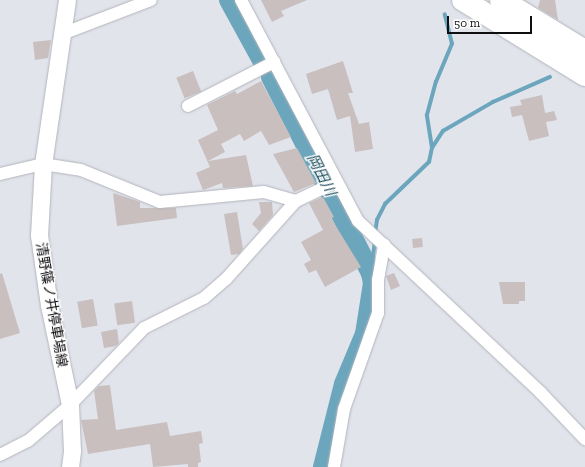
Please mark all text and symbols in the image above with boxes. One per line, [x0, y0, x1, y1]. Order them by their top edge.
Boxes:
scale bar [449, 8, 534, 34]
text: 50 m [454, 16, 480, 30]
water label: 岡田川 [303, 151, 339, 199]
street label: 清野篠ノ井停車場線 [32, 241, 70, 369]

